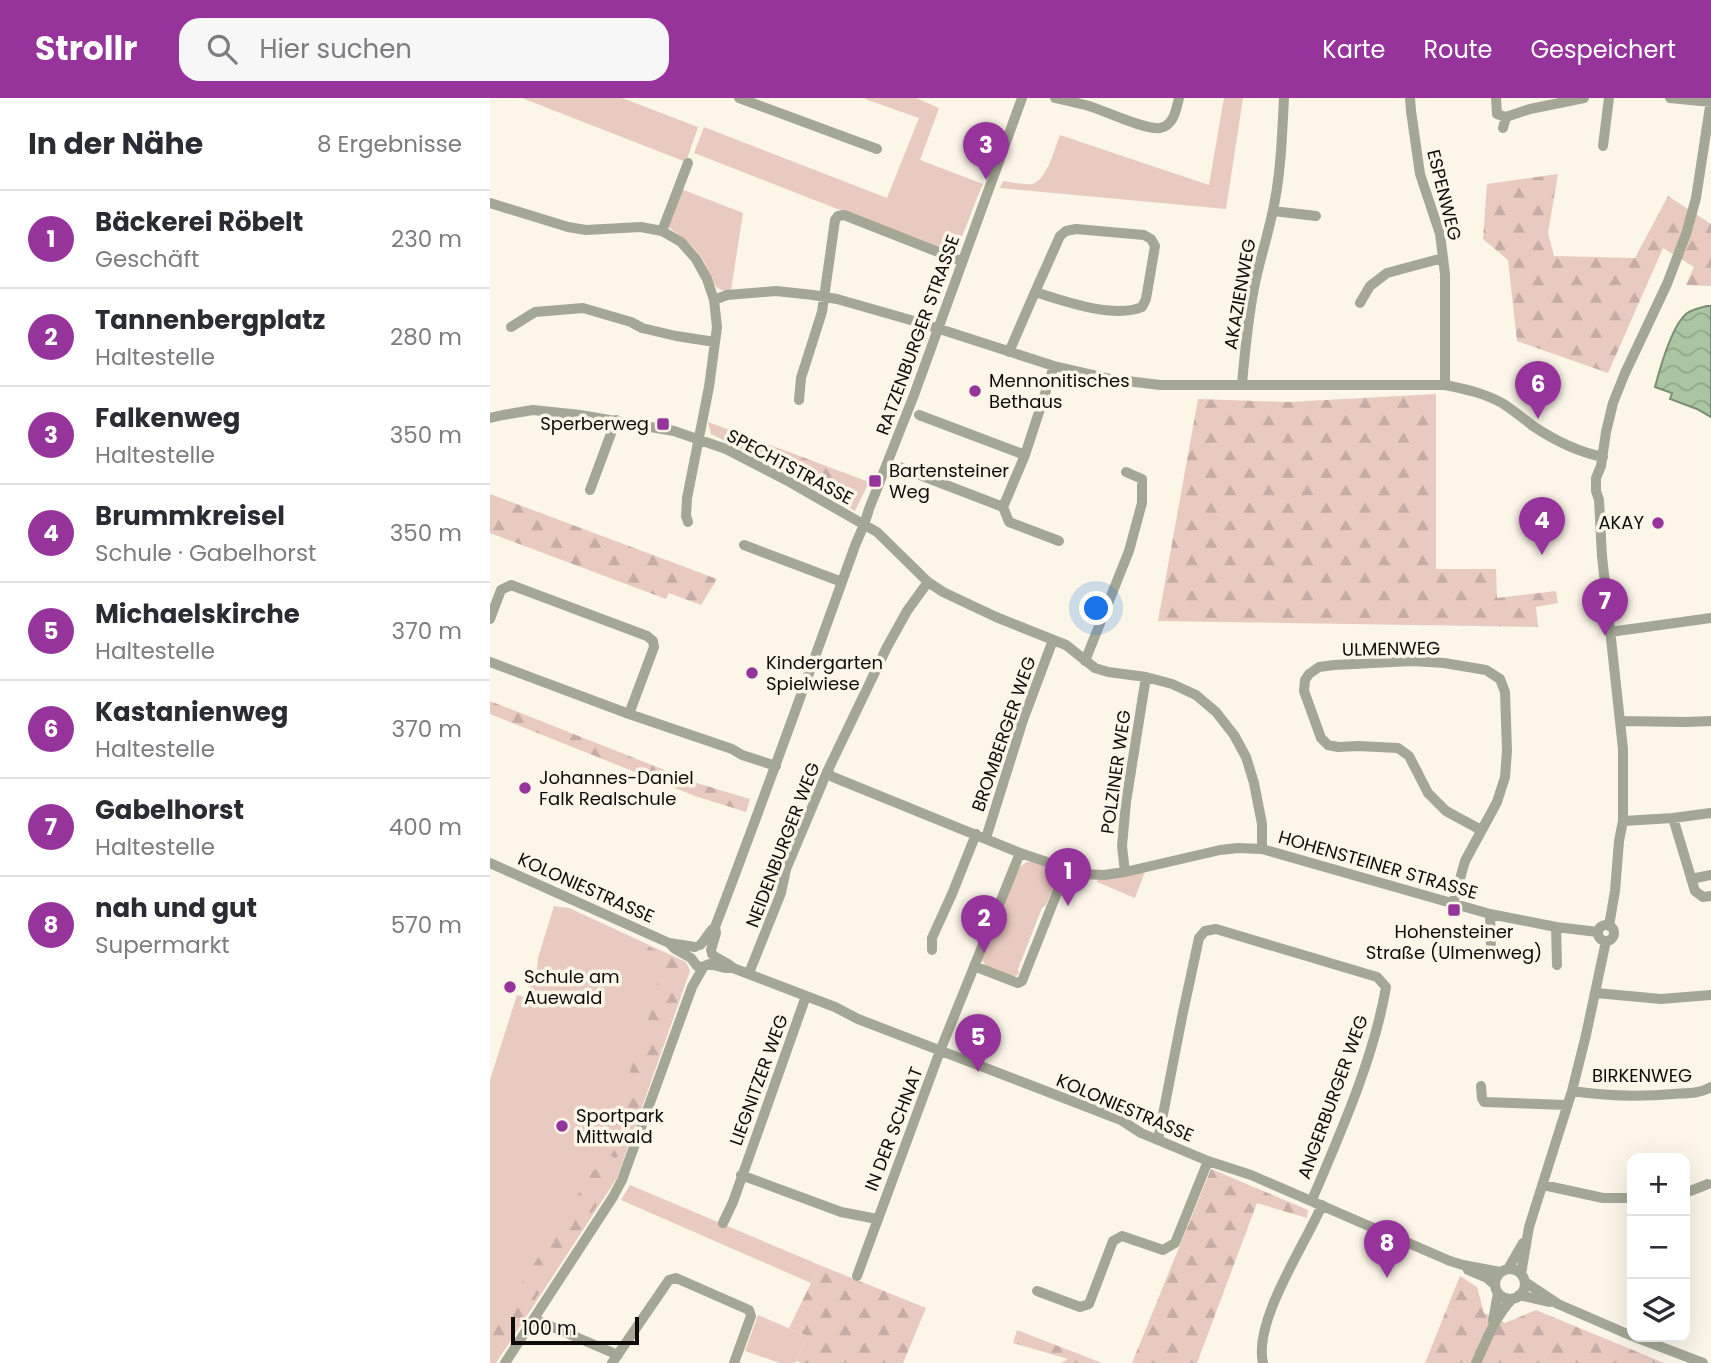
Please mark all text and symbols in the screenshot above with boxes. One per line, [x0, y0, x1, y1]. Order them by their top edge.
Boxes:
search box [179, 18, 669, 81]
text: Strollr [35, 25, 137, 72]
icon: search [203, 30, 241, 68]
text: Hier suchen [259, 31, 412, 67]
text: Karte [1322, 33, 1385, 66]
text: Route [1423, 33, 1492, 66]
text: Gespeichert [1530, 33, 1676, 66]
text: In der Nähe [28, 122, 203, 165]
pin: 3 [963, 122, 1009, 180]
text: 8 Ergebnisse [317, 128, 462, 160]
street label: ESPENWEG [1421, 147, 1468, 243]
text: Bäckerei Röbelt [95, 204, 303, 240]
text: 1 [47, 223, 55, 255]
text: 230 m [391, 223, 462, 255]
street label: RATZENBURGER STRASSE [870, 231, 965, 438]
street label: AKAZIENWEG [1217, 237, 1262, 351]
text: Geschäft [95, 243, 199, 275]
text: Tannenbergplatz [95, 302, 326, 338]
text: 2 [44, 321, 58, 353]
text: 280 m [390, 321, 462, 353]
text: Haltestelle [95, 341, 215, 373]
pin: 6 [1515, 361, 1561, 419]
place label: Mennonitisches Bethaus [989, 368, 1130, 414]
marker: Mennonitisches Bethaus [967, 383, 983, 399]
text: Falkenweg [95, 400, 240, 436]
place label: Sperberweg [540, 411, 649, 436]
marker: Sperberweg [655, 416, 671, 432]
text: 3 [44, 419, 58, 451]
text: 350 m [390, 419, 462, 451]
street label: SPECHTSTRASSE [723, 423, 858, 510]
text: Haltestelle [95, 439, 215, 471]
place label: Bartensteiner Weg [889, 458, 1009, 504]
marker: Bartensteiner Weg [867, 473, 883, 489]
pin: 4 [1519, 497, 1565, 555]
text: Brummkreisel [95, 498, 285, 534]
place label: AKAY [1598, 510, 1644, 535]
marker: AKAY [1650, 515, 1666, 531]
text: 4 [43, 517, 59, 549]
text: 350 m [390, 517, 462, 549]
text: Schule · Gabelhorst [95, 537, 316, 569]
pin: 7 [1582, 578, 1628, 636]
your location [1079, 591, 1113, 625]
text: Michaelskirche [95, 596, 300, 632]
text: 5 [44, 615, 58, 647]
text: 370 m [392, 615, 462, 647]
text: Haltestelle [95, 635, 215, 667]
street label: ULMENWEG [1342, 635, 1440, 662]
place label: Kindergarten Spielwiese [766, 650, 883, 696]
street label: BROMBERGER WEG [965, 653, 1042, 815]
marker: Kindergarten Spielwiese [744, 665, 760, 681]
text: Kastanienweg [95, 694, 288, 730]
street label: POLZINER WEG [1094, 708, 1137, 836]
text: 6 [44, 713, 58, 745]
text: 370 m [392, 713, 462, 745]
text: Haltestelle [95, 733, 215, 765]
street label: NEIDENBURGER WEG [740, 759, 826, 931]
place label: Johannes-Daniel Falk Realschule [539, 765, 694, 811]
marker: Johannes-Daniel Falk Realschule [517, 780, 533, 796]
text: Gabelhorst [95, 792, 244, 828]
text: 7 [45, 811, 57, 843]
text: 400 m [389, 811, 462, 843]
street label: HOHENSTEINER STRASSE [1276, 824, 1481, 905]
text: Haltestelle [95, 831, 215, 863]
street label: KOLONIESTRASSE [514, 846, 658, 929]
pin: 1 [1045, 848, 1091, 906]
text: nah und gut [95, 890, 257, 926]
pin: 2 [961, 895, 1007, 953]
marker: Hohensteiner Straße (Ulmenweg) [1446, 902, 1462, 918]
text: 8 [44, 909, 58, 941]
text: 570 m [391, 909, 462, 941]
place label: Hohensteiner Straße (Ulmenweg) [1366, 919, 1542, 965]
text: Supermarkt [95, 929, 230, 961]
place label: Schule am Auewald [524, 964, 620, 1010]
marker: Schule am Auewald [502, 979, 518, 995]
street label: LIEGNITZER WEG [723, 1011, 794, 1149]
street label: ANGERBURGER WEG [1291, 1011, 1374, 1182]
pin: 5 [955, 1014, 1001, 1072]
street label: IN DER SCHNAT [858, 1063, 929, 1194]
street label: BIRKENWEG [1592, 1063, 1692, 1088]
street label: KOLONIESTRASSE [1053, 1067, 1198, 1148]
place label: Sportpark Mittwald [576, 1103, 665, 1149]
marker: Sportpark Mittwald [554, 1118, 570, 1134]
map controls [1627, 1153, 1690, 1342]
button: + [1627, 1153, 1690, 1216]
button: − [1627, 1216, 1690, 1279]
pin: 8 [1364, 1220, 1410, 1278]
button: layers [1627, 1279, 1690, 1342]
scale bar [511, 1314, 639, 1346]
text: 100 m [522, 1315, 577, 1342]

